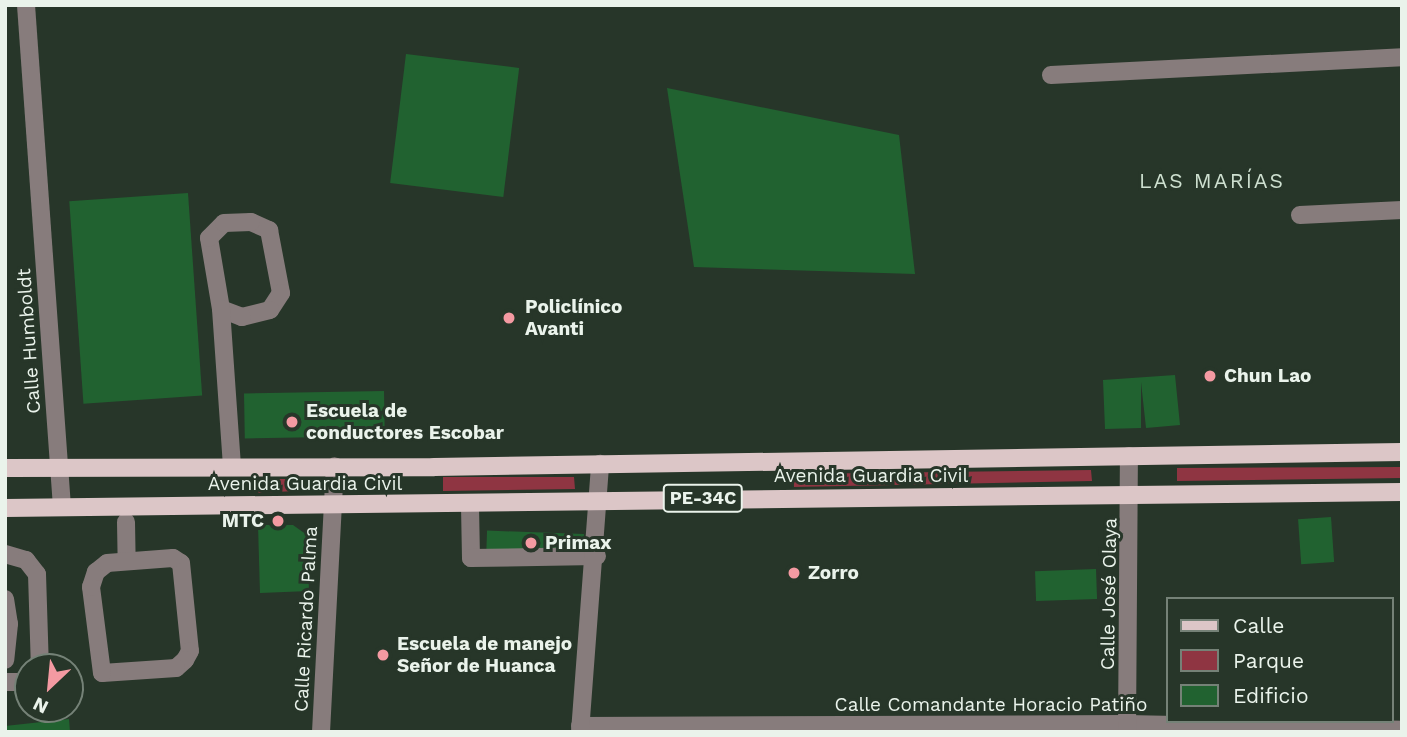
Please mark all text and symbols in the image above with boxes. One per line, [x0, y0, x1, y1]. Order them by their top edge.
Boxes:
district label: LAS MARÍAS [1140, 168, 1284, 194]
street label: Calle Humboldt [13, 268, 45, 414]
place label: Policlínico Avanti [525, 296, 622, 340]
marker: Policlínico Avanti [499, 308, 519, 328]
place label: Chun Lao [1224, 365, 1311, 387]
marker: Chun Lao [1202, 368, 1218, 384]
place label: Escuela de conductores Escobar [306, 400, 504, 444]
marker: Escuela de conductores Escobar [284, 414, 300, 430]
street label: Avenida Guardia Civil [773, 465, 969, 487]
street label: Avenida Guardia Civil [207, 473, 403, 495]
road number: PE-34C [663, 484, 743, 512]
place label: MTC [222, 510, 264, 532]
marker: MTC [270, 513, 286, 529]
street label: Calle José Olaya [1096, 517, 1122, 671]
street label: Calle Ricardo Palma [290, 525, 322, 713]
place label: Primax [545, 532, 611, 554]
marker: Primax [523, 535, 539, 551]
place label: Zorro [808, 562, 859, 584]
marker: Zorro [786, 565, 802, 581]
legend [1166, 597, 1393, 723]
text: Calle [1233, 613, 1284, 638]
place label: Escuela de manejo Señor de Huanca [397, 633, 572, 677]
marker: Escuela de manejo Señor de Huanca [375, 647, 391, 663]
text: Parque [1233, 648, 1304, 673]
north arrow [14, 653, 84, 723]
text: Edificio [1233, 683, 1309, 708]
text: N [29, 692, 52, 719]
street label: Calle Comandante Horacio Patiño [835, 694, 1147, 716]

